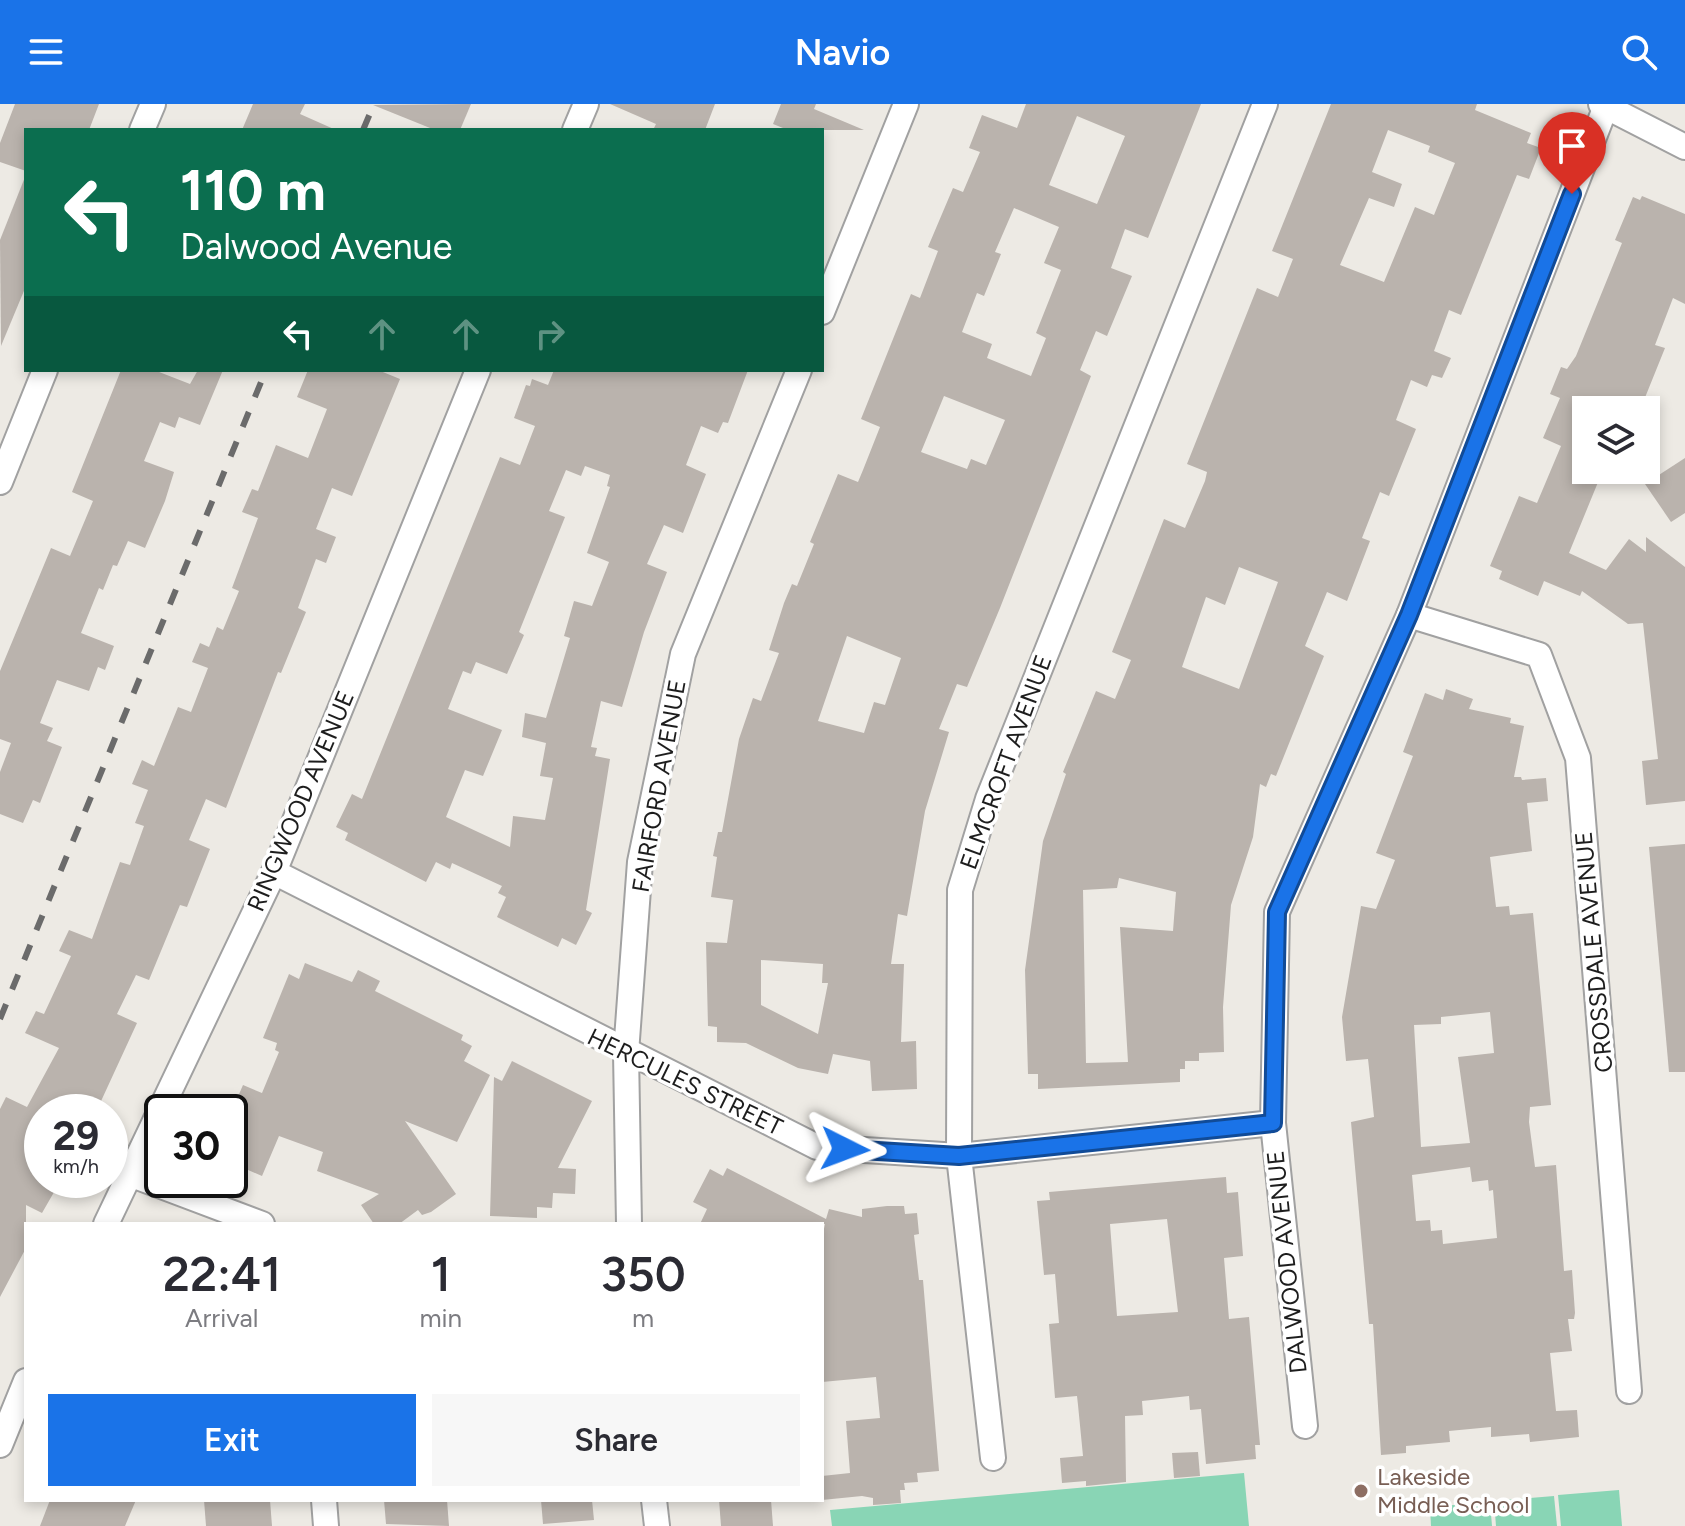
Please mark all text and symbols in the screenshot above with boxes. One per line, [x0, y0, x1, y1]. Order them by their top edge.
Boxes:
icon: menu [24, 30, 68, 74]
icon: search [1617, 30, 1661, 74]
text: Navio [795, 31, 890, 74]
pin [1538, 112, 1606, 194]
icon: arrive [1550, 124, 1594, 168]
text: 110 m [180, 157, 326, 224]
icon: left [48, 160, 152, 264]
text: Dalwood Avenue [180, 225, 452, 268]
icon: left [276, 312, 320, 356]
icon: ahead [360, 312, 404, 356]
icon: ahead [444, 312, 488, 356]
icon: right [528, 312, 572, 356]
map controls [1572, 396, 1660, 484]
button: layers [1572, 396, 1660, 484]
street label: ELMCROFT AVENUE [953, 651, 1058, 873]
street label: FAIRFORD AVENUE [625, 677, 692, 895]
street label: RINGWOOD AVENUE [241, 686, 360, 915]
street label: CROSSDALE AVENUE [1569, 830, 1618, 1074]
street label: HERCULES STREET [583, 1022, 788, 1141]
speed limit sign: 30 [144, 1094, 248, 1198]
position arrow [803, 1107, 887, 1191]
text: 29 [53, 1112, 99, 1160]
street label: DALWOOD AVENUE [1260, 1149, 1313, 1375]
text: km/h [53, 1154, 99, 1178]
text: 22:41 [162, 1245, 281, 1303]
text: 1 [431, 1245, 451, 1303]
text: 350 [600, 1245, 686, 1303]
text: Arrival [185, 1302, 258, 1334]
text: min [419, 1302, 462, 1334]
text: m [632, 1302, 654, 1334]
button: Exit [48, 1394, 416, 1486]
button: Share [432, 1394, 800, 1486]
place label: Lakeside Middle School [1377, 1462, 1530, 1519]
marker: Lakeside Middle School [1352, 1482, 1370, 1500]

